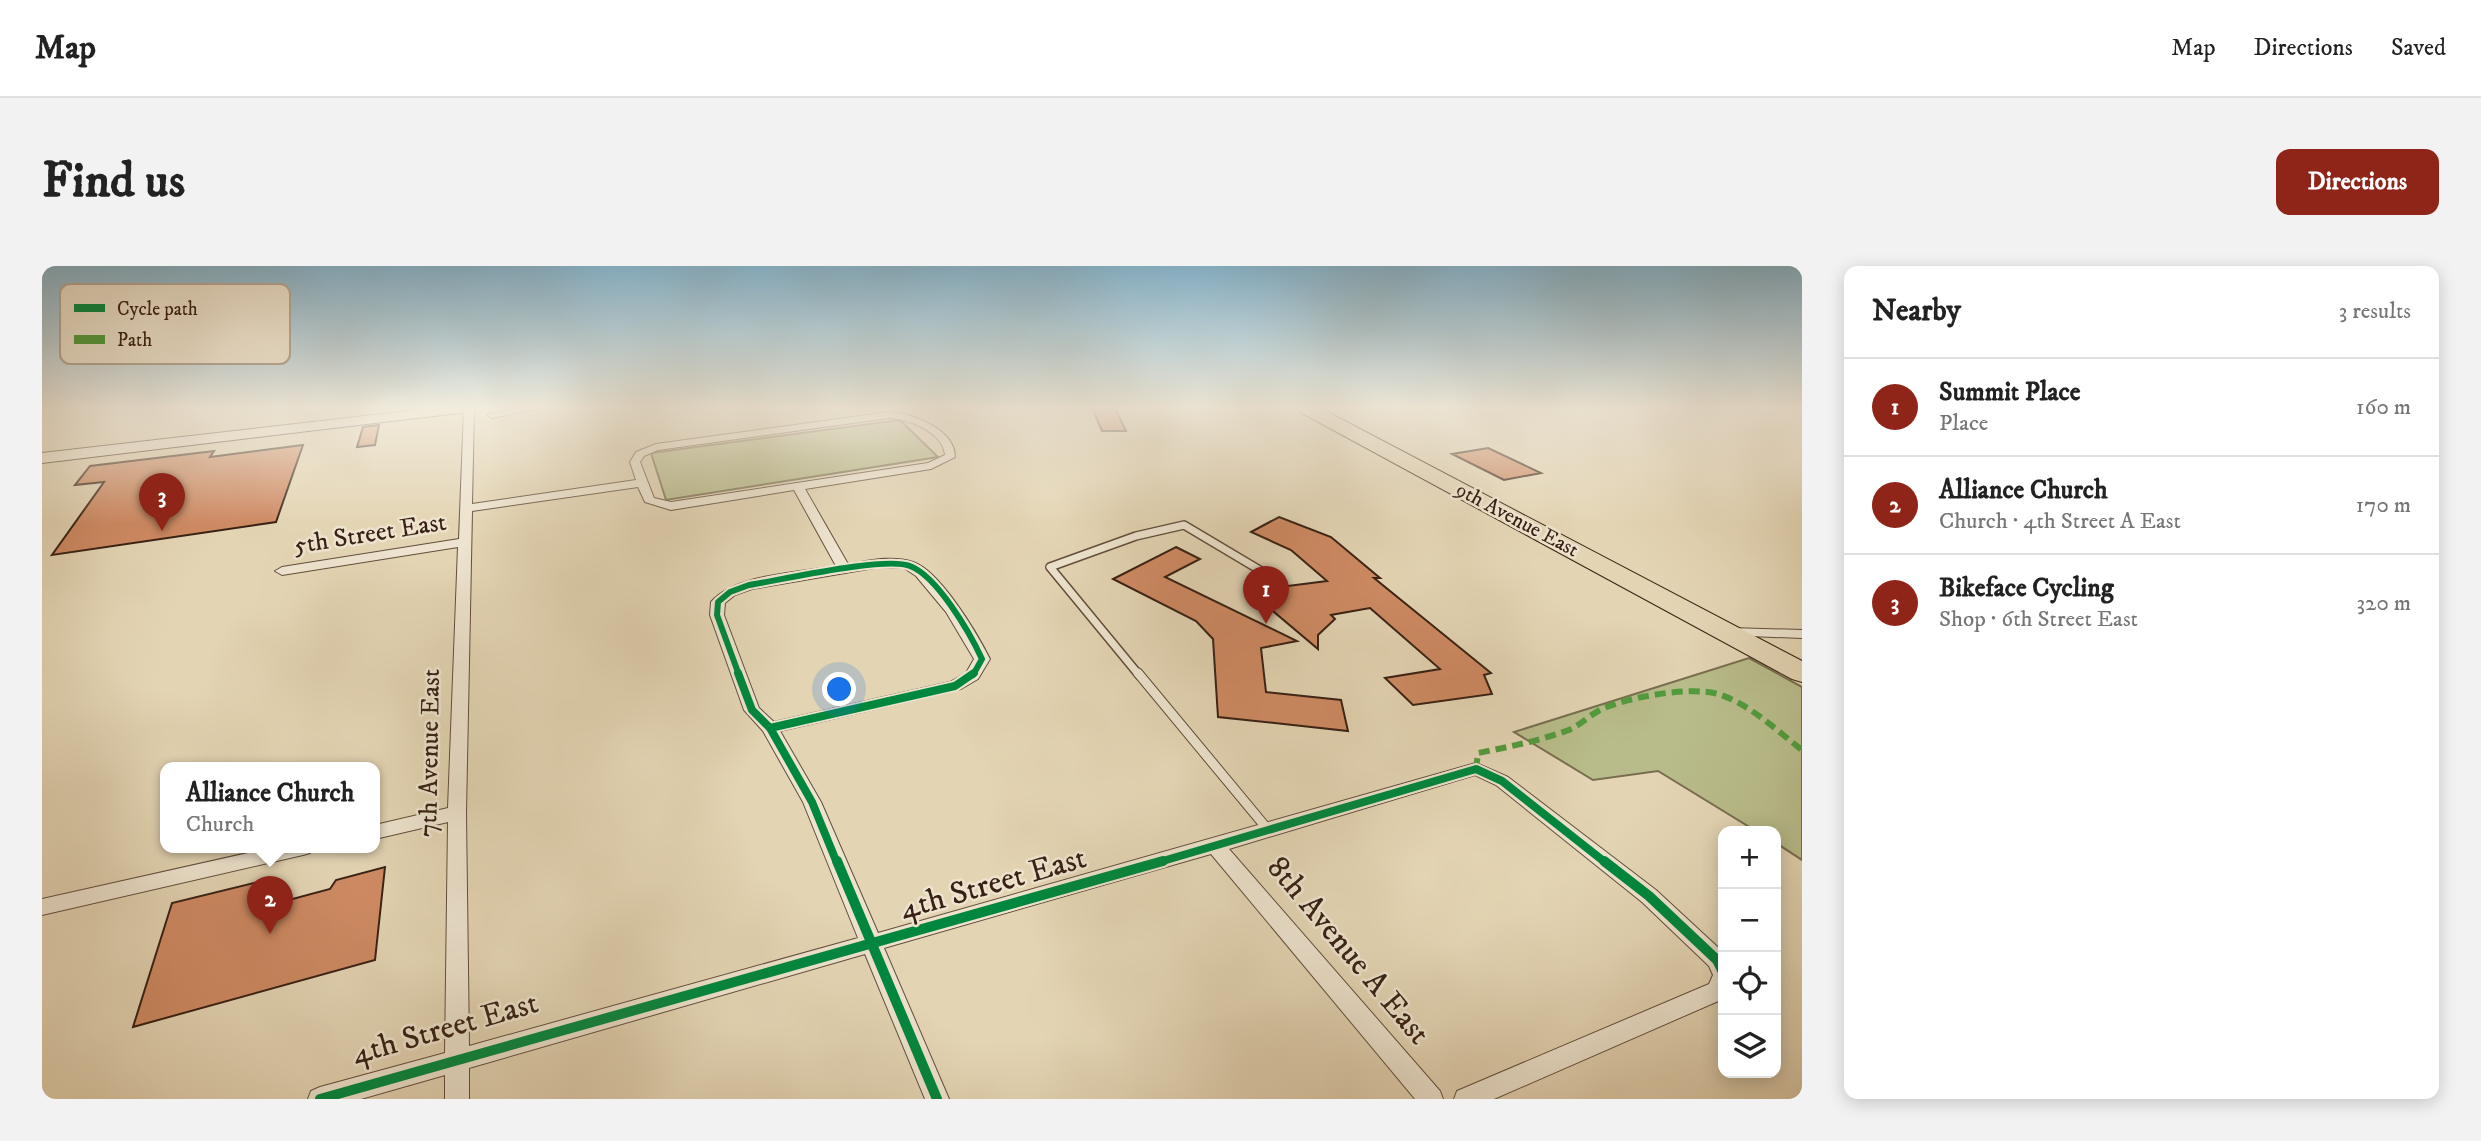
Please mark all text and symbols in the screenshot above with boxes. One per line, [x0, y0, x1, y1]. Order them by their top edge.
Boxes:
text: Map [35, 28, 96, 69]
text: Map [2171, 33, 2216, 63]
text: Directions [2254, 33, 2353, 63]
text: Saved [2391, 33, 2446, 63]
button: Directions [2276, 149, 2439, 215]
text: Find us [42, 151, 185, 213]
legend [60, 284, 290, 364]
text: Nearby [1872, 293, 1961, 330]
text: 3 results [2339, 297, 2411, 326]
text: Cycle path [117, 298, 198, 321]
text: Path [117, 329, 152, 352]
text: Summit Place [1939, 376, 2081, 409]
text: 1 [1891, 393, 1899, 422]
text: 160 m [2356, 393, 2411, 422]
text: Place [1939, 409, 1988, 438]
pin: 3 [139, 473, 185, 531]
text: Alliance Church [1939, 474, 2108, 507]
street label: 9th Avenue East [1450, 476, 1583, 563]
text: 2 [1889, 491, 1901, 520]
text: 170 m [2356, 491, 2411, 520]
street label: 5th Street East [291, 506, 449, 562]
text: Church · 4th Street A East [1939, 507, 2181, 536]
pin: 1 [1243, 566, 1289, 624]
text: Bikeface Cycling [1939, 572, 2114, 605]
text: 3 [1891, 589, 1899, 618]
text: 320 m [2357, 589, 2411, 618]
text: Shop · 6th Street East [1939, 605, 2138, 634]
street label: 7th Avenue East [412, 669, 448, 837]
your location [822, 672, 856, 706]
popup [160, 762, 380, 853]
text: Alliance Church [186, 777, 354, 810]
text: Church [186, 810, 254, 839]
map controls [1718, 826, 1781, 1078]
button: + [1718, 826, 1781, 889]
street label: 4th Street East [895, 838, 1091, 930]
street label: 8th Avenue A East [1258, 849, 1438, 1053]
pin: 2 [247, 876, 293, 934]
button: − [1718, 889, 1781, 952]
button: locate [1718, 952, 1781, 1015]
street label: 4th Street East [347, 983, 543, 1075]
button: layers [1718, 1015, 1781, 1078]

